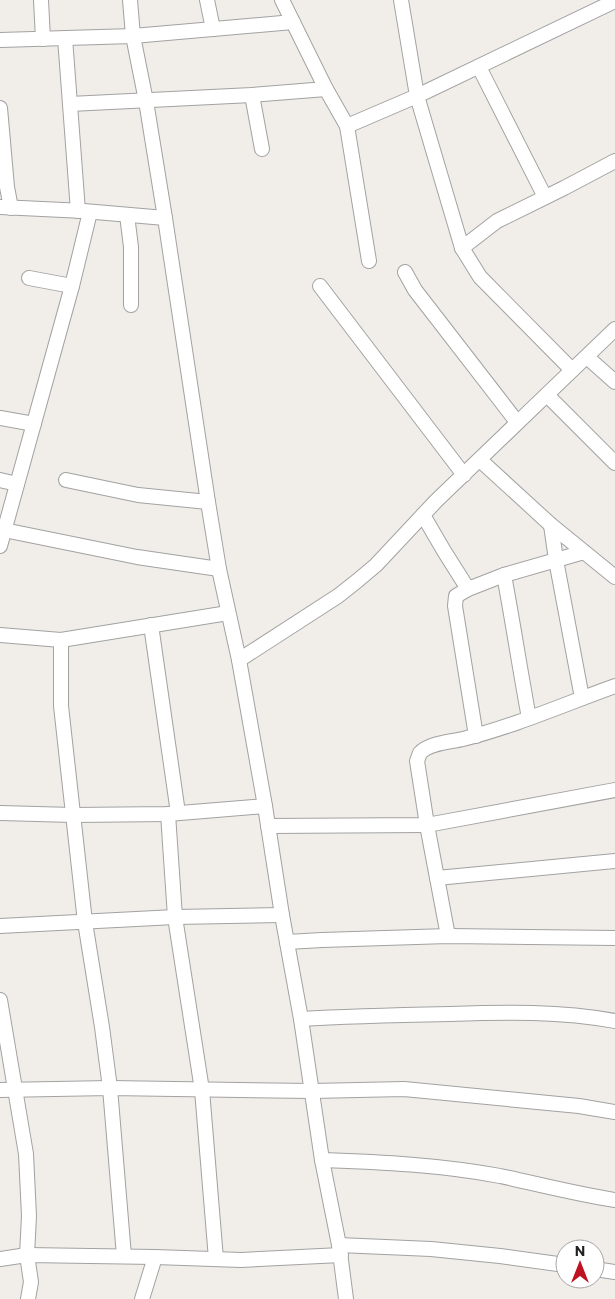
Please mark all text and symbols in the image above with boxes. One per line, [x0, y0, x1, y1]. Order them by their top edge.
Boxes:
north arrow [555, 1239, 605, 1289]
text: N [575, 1242, 585, 1259]

